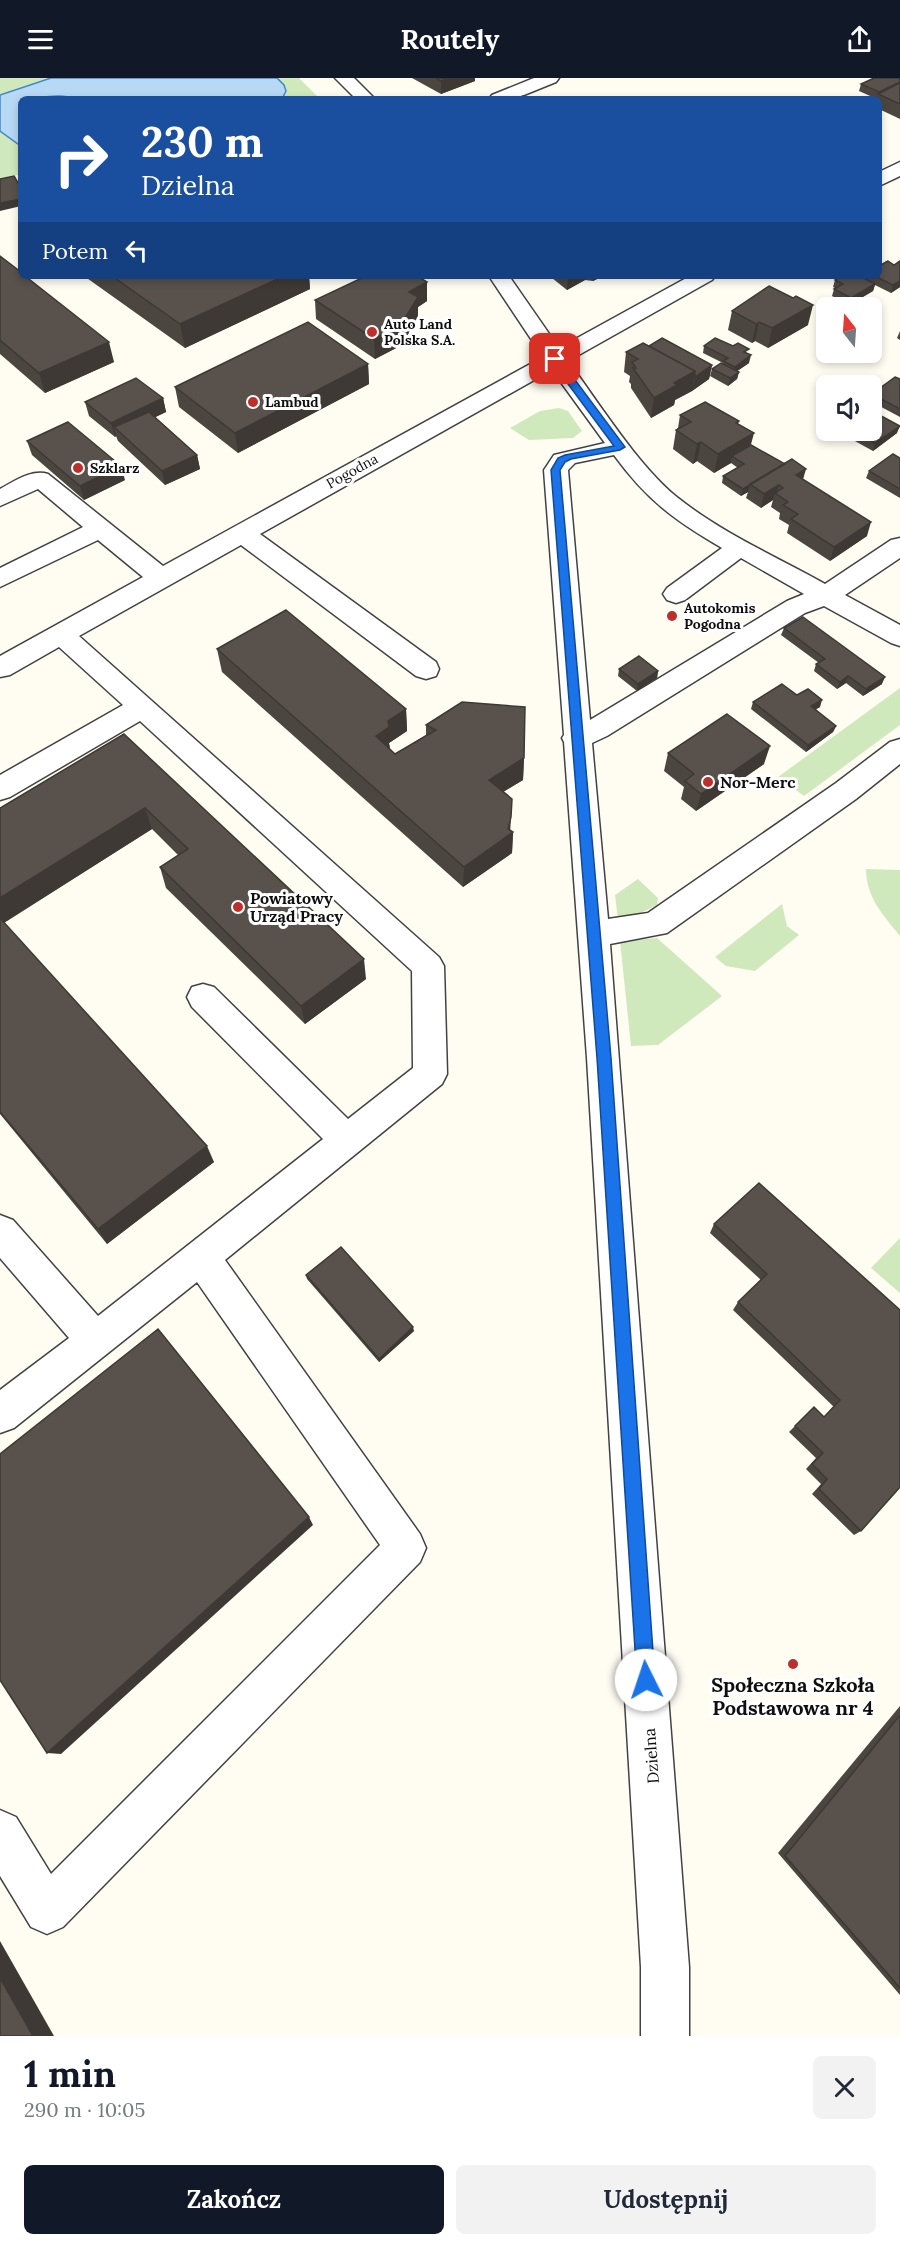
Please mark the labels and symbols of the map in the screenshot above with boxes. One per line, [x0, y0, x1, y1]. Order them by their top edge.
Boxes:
north arrow [816, 297, 882, 363]
place label: Auto Land Polska S.A. [384, 315, 455, 349]
marker: Auto Land Polska S.A. [365, 325, 379, 339]
pin [529, 333, 580, 384]
place label: Lambud [265, 393, 319, 411]
marker: Lambud [246, 395, 260, 409]
street label: Pogodna [323, 449, 381, 493]
place label: Szklarz [90, 459, 139, 477]
marker: Szklarz [71, 461, 85, 475]
place label: Autokomis Pogodna [684, 599, 756, 633]
marker: Autokomis Pogodna [665, 609, 679, 623]
place label: Nor-Merc [720, 772, 796, 792]
marker: Nor-Merc [701, 775, 715, 789]
place label: Powiatowy Urząd Pracy [250, 888, 343, 926]
marker: Powiatowy Urząd Pracy [231, 900, 245, 914]
position arrow [614, 1648, 678, 1712]
marker: Społeczna Szkoła Podstawowa nr 4 [786, 1657, 800, 1671]
place label: Społeczna Szkoła Podstawowa nr 4 [711, 1672, 875, 1720]
street label: Dzielna [639, 1728, 663, 1784]

